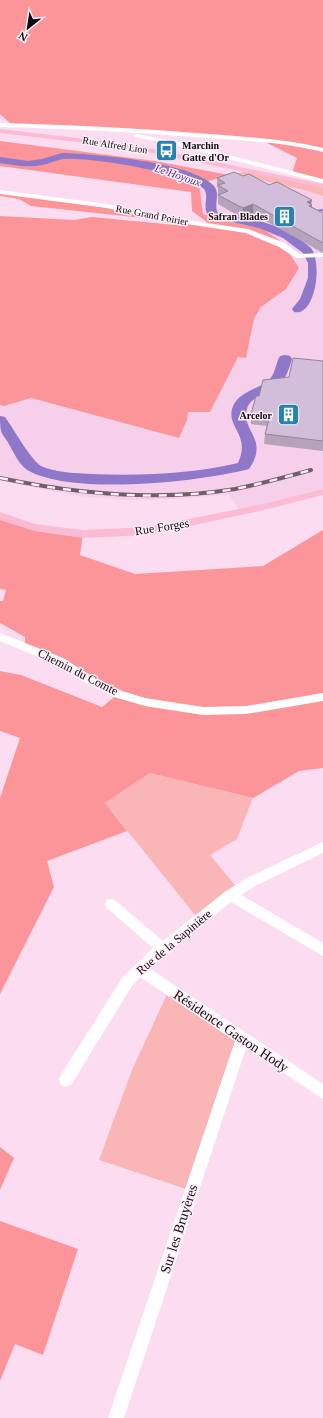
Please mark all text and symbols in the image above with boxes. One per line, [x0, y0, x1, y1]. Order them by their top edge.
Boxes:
north arrow [8, 8, 48, 48]
text: N [17, 29, 29, 44]
street label: Rue Alfred Lion [82, 134, 148, 156]
bus stop icon: Marchin Gatte d'Or [153, 138, 179, 164]
place label: Marchin Gatte d'Or [182, 140, 229, 163]
water label: Le Hoyoux [152, 161, 203, 189]
street label: Rue Grand Poirier [115, 203, 190, 228]
building icon: Safran Blades [271, 203, 297, 229]
place label: Safran Blades [208, 211, 268, 222]
building icon: Arcelor [275, 402, 301, 428]
place label: Arcelor [239, 410, 273, 421]
street label: Rue Forges [134, 516, 190, 538]
street label: Chemin du Comte [36, 646, 120, 698]
street label: Rue de la Sapinière [134, 907, 214, 977]
street label: Résidence Gaston Hody [171, 987, 291, 1075]
street label: Sur les Bruyères [158, 1183, 200, 1275]

